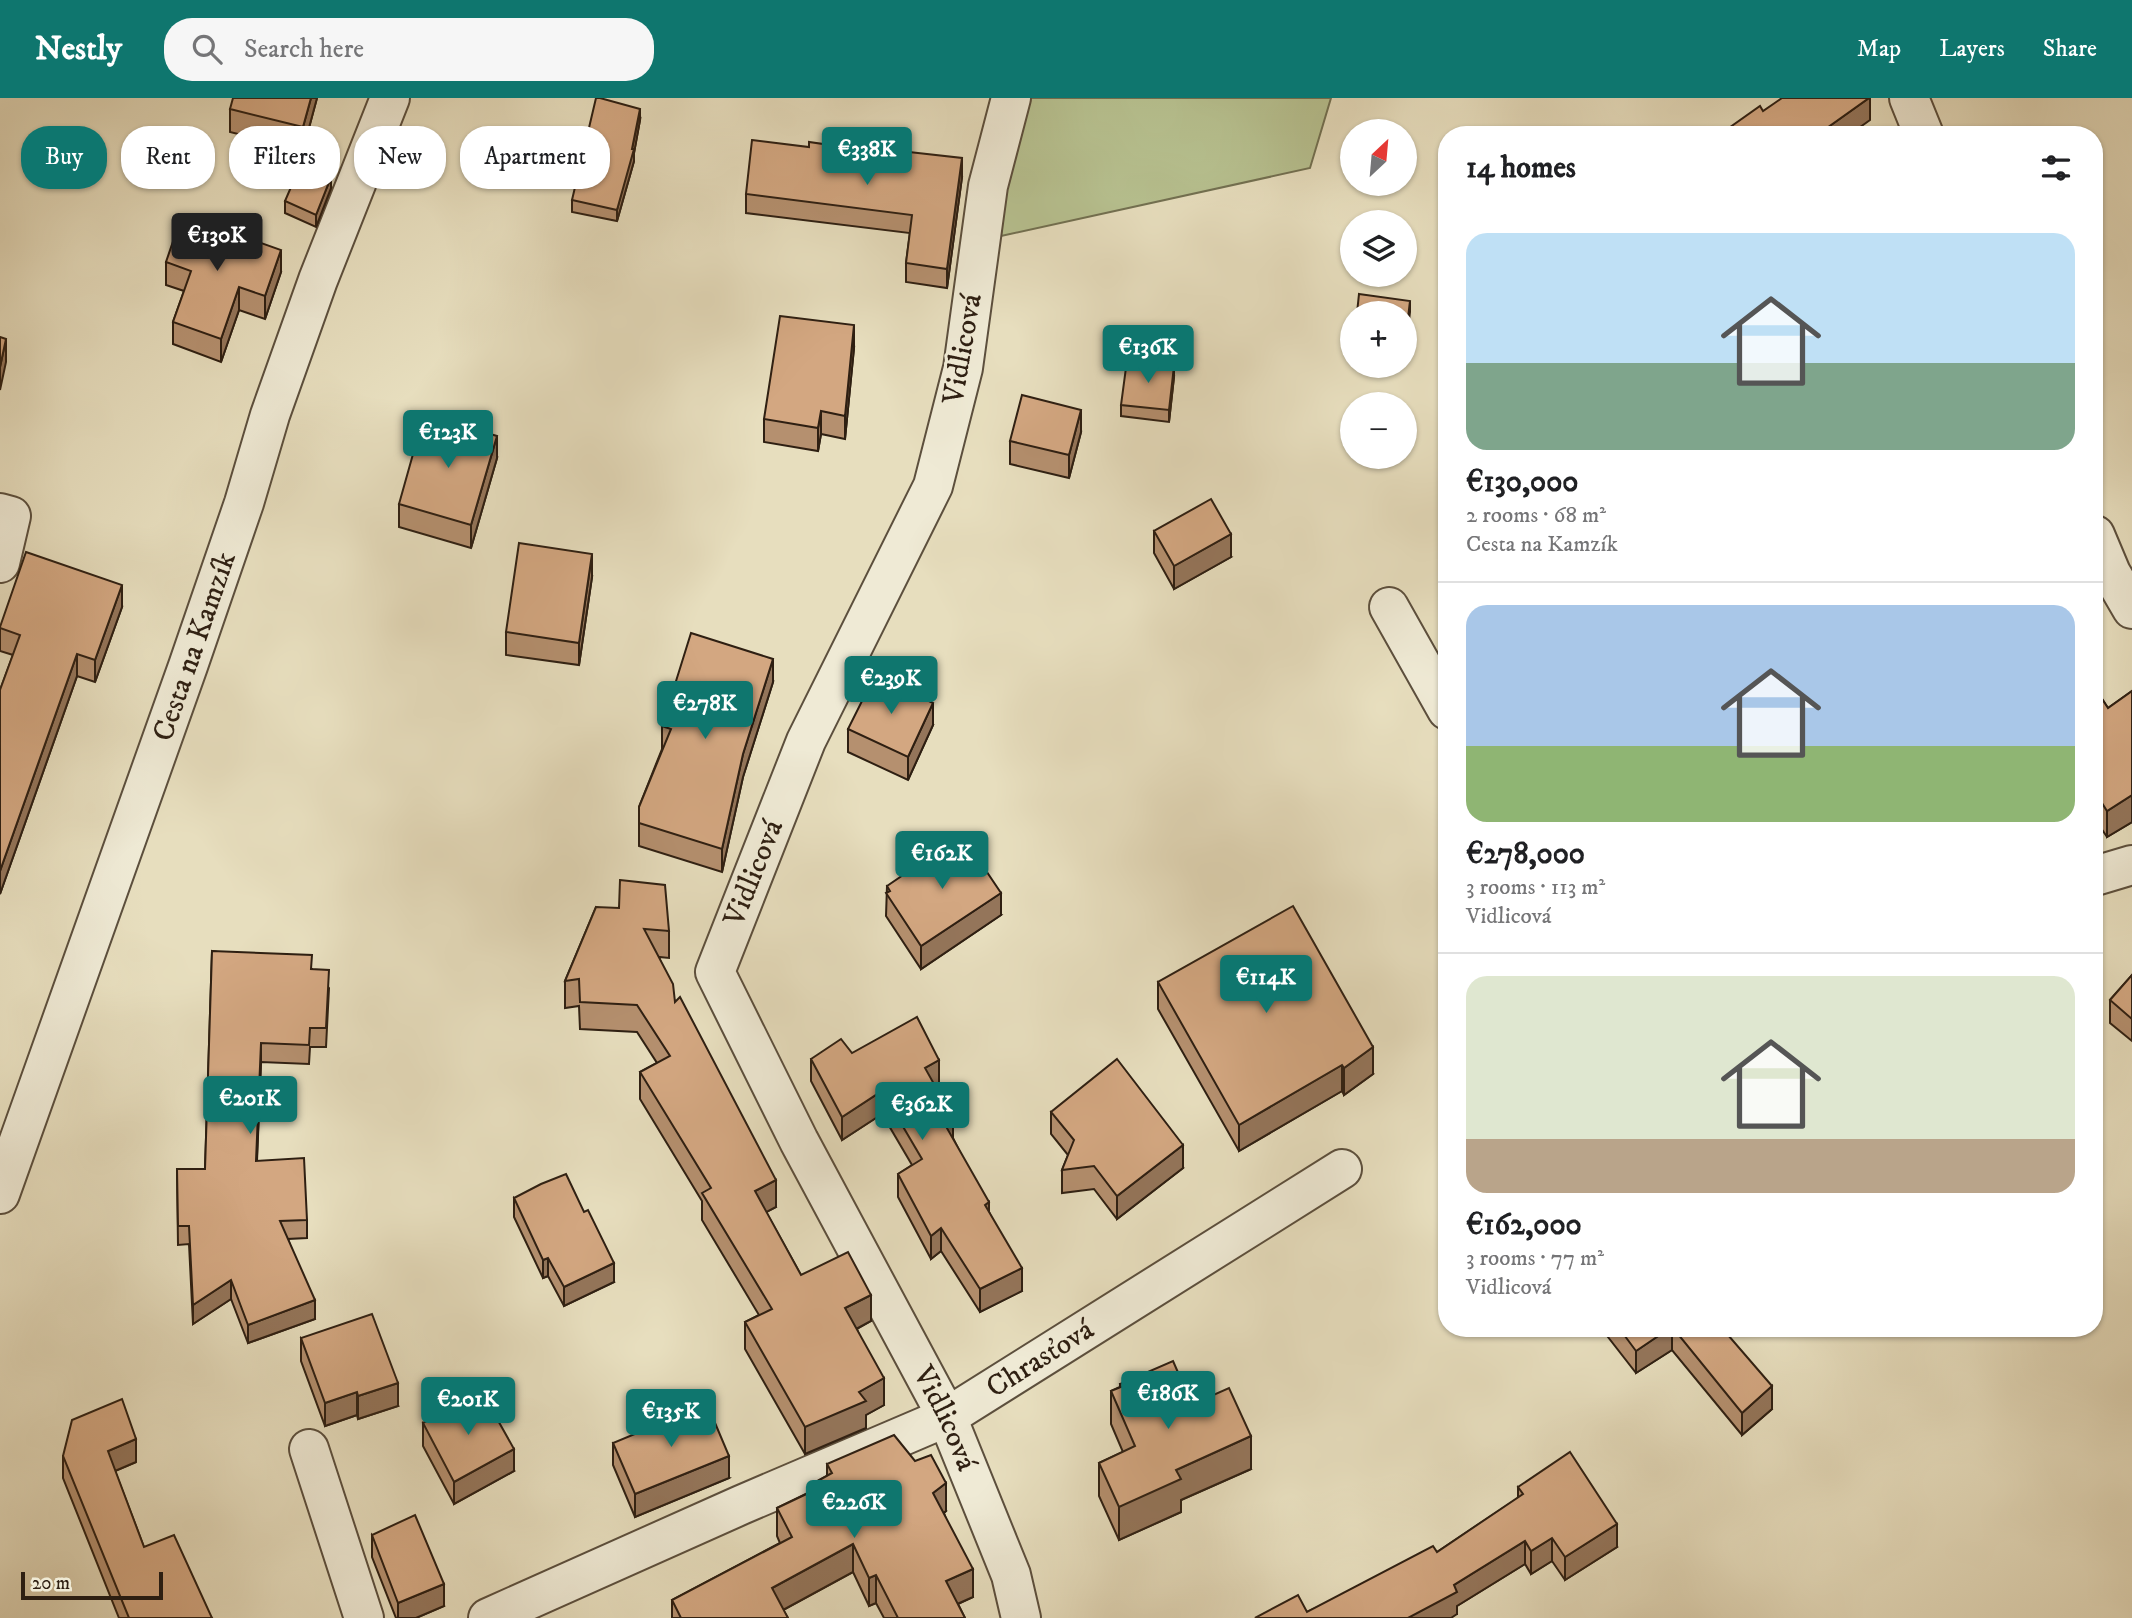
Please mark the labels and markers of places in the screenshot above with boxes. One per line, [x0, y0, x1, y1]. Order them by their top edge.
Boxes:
pin: €338K [818, 127, 916, 187]
pin: €130K [168, 214, 266, 273]
pin: €136K [1099, 326, 1197, 385]
pin: €123K [399, 410, 497, 470]
pin: €239K [842, 656, 940, 716]
pin: €278K [656, 682, 754, 741]
pin: €162K [893, 832, 991, 891]
pin: €114K [1217, 956, 1315, 1015]
pin: €201K [201, 1076, 299, 1136]
pin: €362K [873, 1082, 971, 1142]
pin: €186K [1119, 1372, 1217, 1431]
pin: €201K [419, 1378, 517, 1437]
pin: €135K [622, 1390, 720, 1449]
pin: €226K [805, 1480, 903, 1540]

